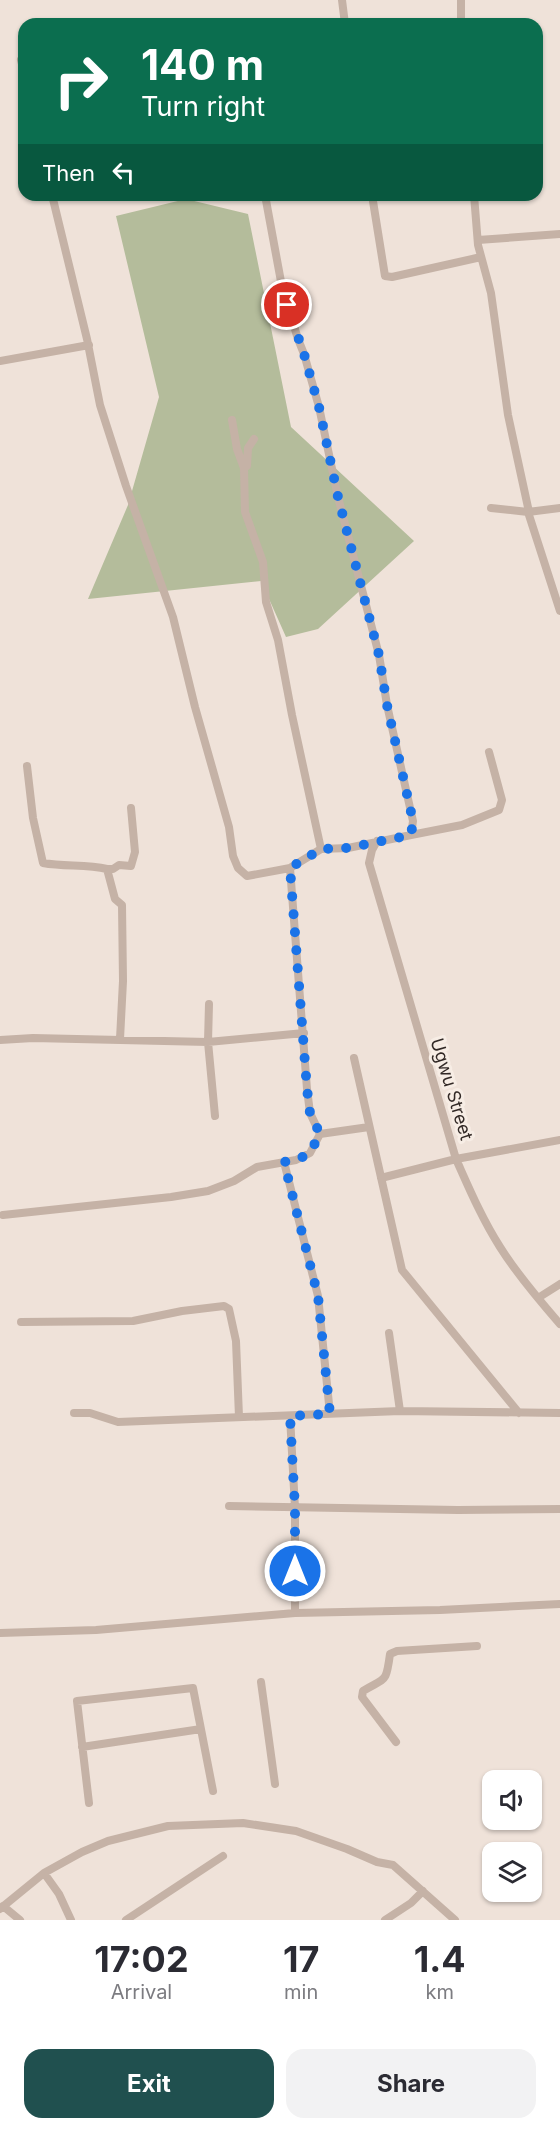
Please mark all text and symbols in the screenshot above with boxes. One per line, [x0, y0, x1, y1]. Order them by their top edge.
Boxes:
text: 140 m [141, 39, 264, 90]
icon: right [42, 42, 120, 120]
text: Turn right [141, 90, 265, 123]
icon: left [107, 156, 140, 189]
text: Then [42, 160, 95, 186]
pin [261, 279, 312, 330]
icon: arrive [270, 288, 303, 321]
street label: Ugwu Street [427, 1035, 478, 1143]
position arrow [263, 1539, 327, 1603]
map controls [482, 1770, 542, 1902]
button: sound [482, 1770, 542, 1830]
button: layers [482, 1842, 542, 1902]
text: 17:02 [94, 1937, 189, 1981]
text: 17 [283, 1937, 319, 1981]
text: 1.4 [414, 1937, 466, 1981]
text: Arrival [111, 1980, 172, 2004]
text: min [284, 1980, 318, 2004]
text: km [425, 1980, 454, 2004]
button: Exit [24, 2049, 274, 2118]
button: Share [286, 2049, 536, 2118]

